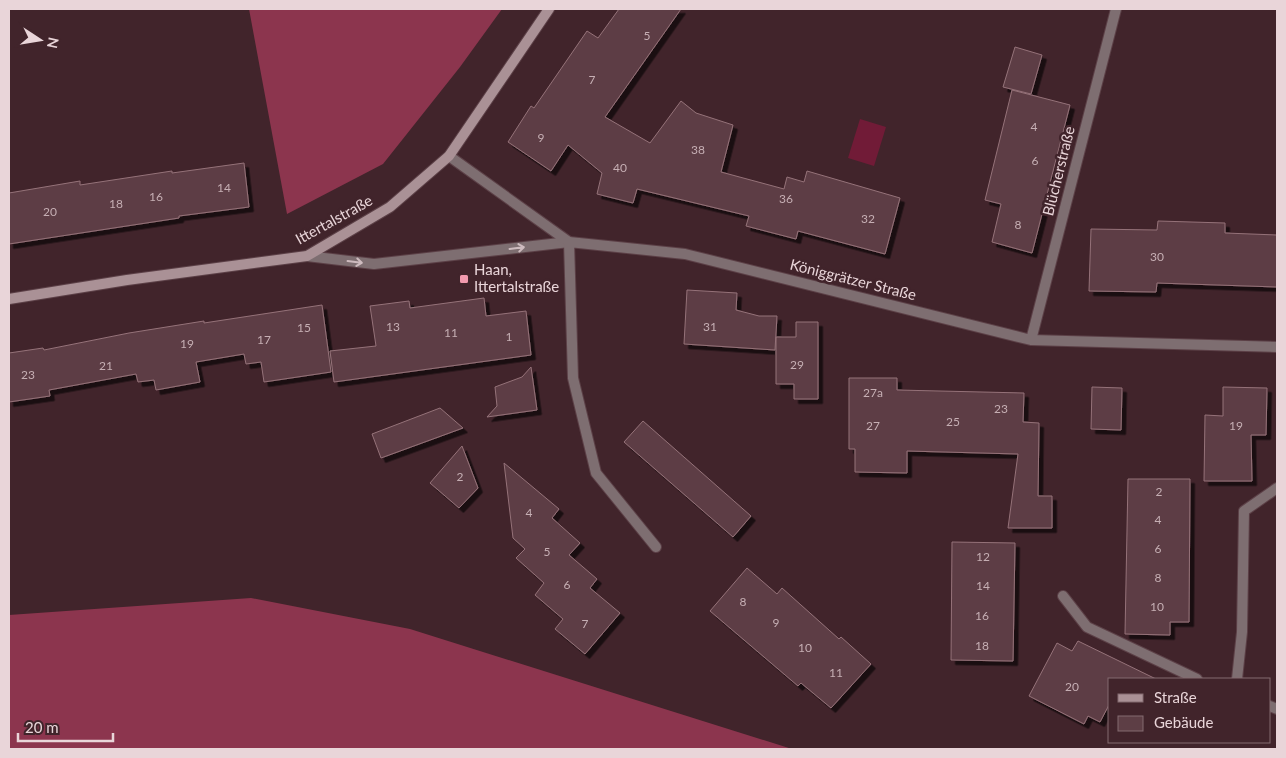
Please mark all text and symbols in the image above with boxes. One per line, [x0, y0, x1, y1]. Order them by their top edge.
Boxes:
north arrow [15, 15, 65, 65]
house number: 5 [644, 28, 651, 43]
text: N [44, 36, 63, 50]
house number: 7 [589, 72, 596, 87]
house number: 4 [1031, 119, 1038, 134]
street label: Blücherstraße [1038, 124, 1078, 217]
house number: 9 [538, 130, 545, 145]
house number: 38 [691, 142, 705, 157]
house number: 6 [1032, 153, 1039, 168]
house number: 40 [613, 160, 627, 175]
house number: 14 [217, 180, 231, 195]
house number: 16 [149, 189, 163, 204]
street label: Ittertalstraße [292, 191, 375, 248]
house number: 36 [779, 191, 793, 206]
house number: 18 [109, 196, 123, 211]
house number: 20 [43, 204, 57, 219]
house number: 32 [861, 211, 875, 226]
house number: 8 [1015, 217, 1022, 232]
one-way arrow [508, 243, 524, 253]
house number: 30 [1150, 249, 1164, 264]
street label: Königgrätzer Straße [788, 255, 918, 303]
one-way arrow [347, 257, 363, 267]
place label: Haan, Ittertalstraße [474, 260, 559, 295]
marker: Haan, Ittertalstraße [458, 273, 470, 285]
house number: 13 [386, 319, 400, 334]
house number: 31 [703, 319, 717, 334]
house number: 15 [297, 320, 311, 335]
house number: 11 [444, 325, 458, 340]
house number: 1 [506, 329, 513, 344]
house number: 17 [257, 332, 271, 347]
house number: 19 [180, 336, 194, 351]
house number: 29 [790, 357, 804, 372]
house number: 21 [99, 358, 113, 373]
house number: 23 [21, 367, 35, 382]
house number: 27a [863, 385, 883, 400]
house number: 23 [994, 401, 1008, 416]
house number: 25 [946, 414, 960, 429]
house number: 27 [866, 418, 880, 433]
house number: 19 [1229, 418, 1243, 433]
house number: 2 [457, 469, 464, 484]
house number: 2 [1156, 484, 1163, 499]
house number: 4 [526, 505, 533, 520]
house number: 4 [1155, 512, 1162, 527]
house number: 6 [1155, 541, 1162, 556]
house number: 5 [544, 544, 551, 559]
house number: 12 [976, 549, 990, 564]
house number: 8 [1155, 570, 1162, 585]
house number: 6 [564, 577, 571, 592]
house number: 14 [976, 578, 990, 593]
house number: 8 [740, 594, 747, 609]
house number: 10 [1150, 599, 1164, 614]
house number: 16 [975, 608, 989, 623]
house number: 9 [773, 615, 780, 630]
house number: 7 [582, 616, 589, 631]
house number: 18 [975, 638, 989, 653]
house number: 10 [798, 640, 812, 655]
house number: 11 [829, 665, 843, 680]
legend [1108, 678, 1271, 743]
house number: 20 [1065, 679, 1079, 694]
text: Straße [1154, 688, 1197, 706]
scale bar [18, 710, 112, 742]
text: Gebäude [1154, 713, 1213, 731]
text: 20 m [25, 718, 59, 736]

